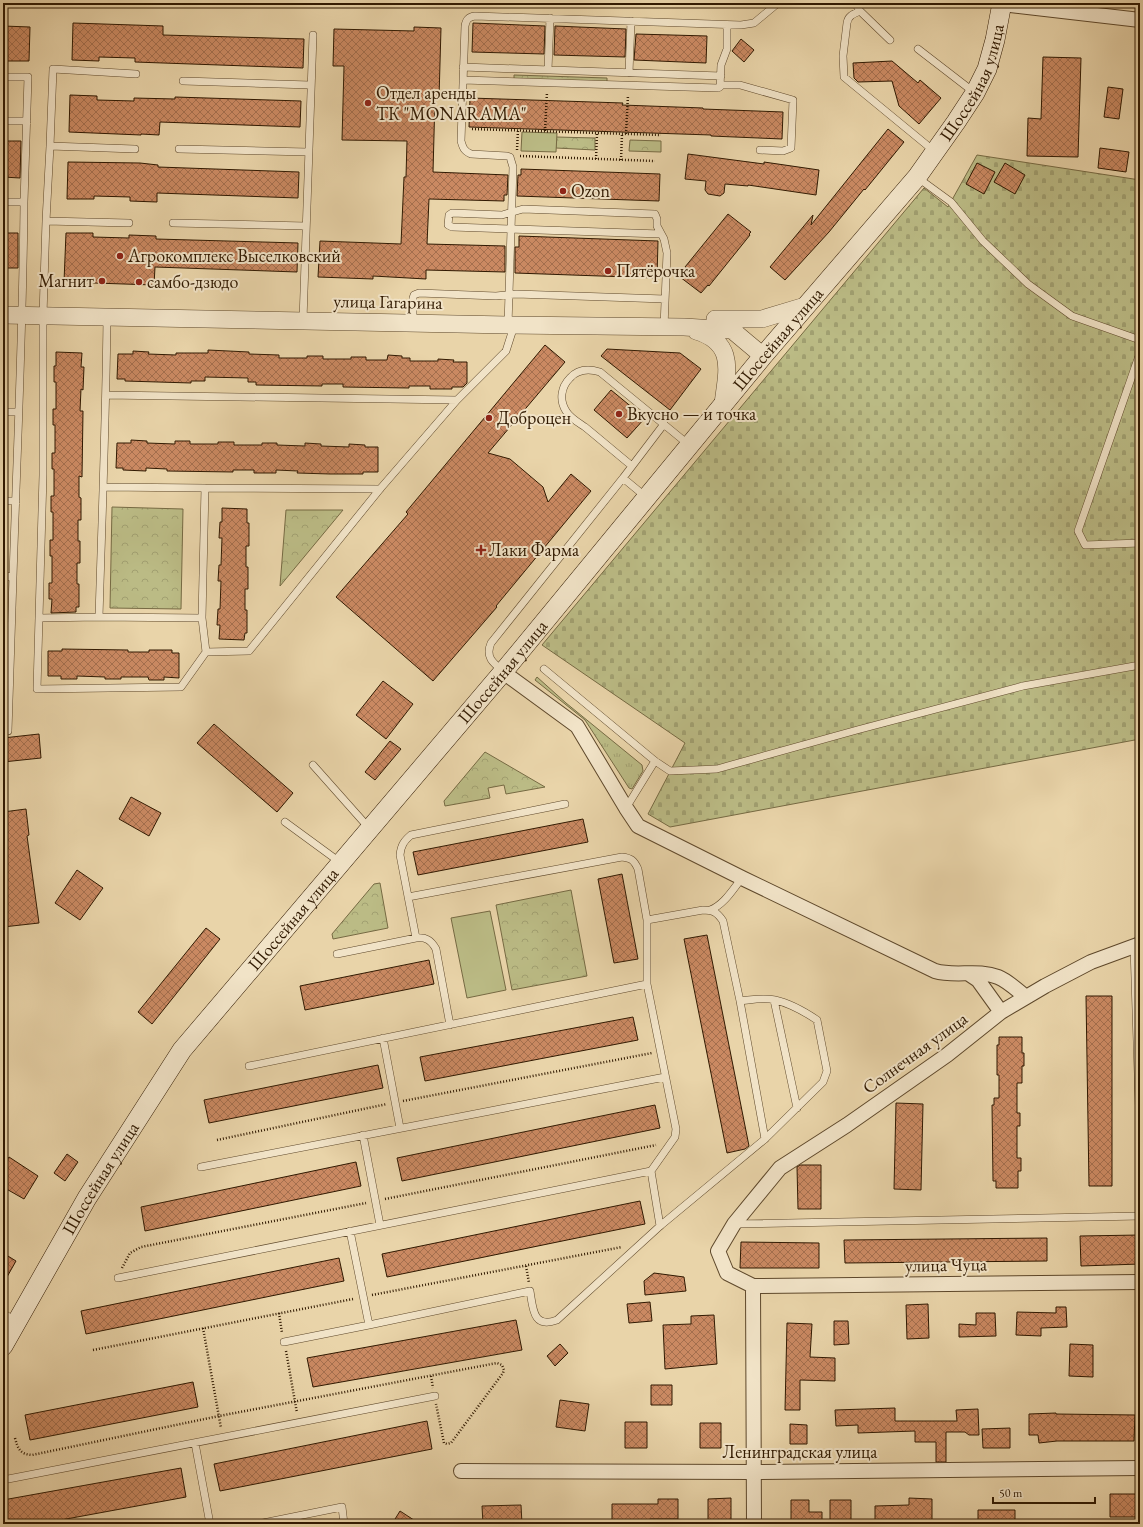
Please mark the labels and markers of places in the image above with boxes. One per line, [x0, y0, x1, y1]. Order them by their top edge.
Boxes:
place label: Отдел аренды ТК "MONARAMA" [376, 81, 527, 125]
marker: Отдел аренды ТК "MONARAMA" [363, 98, 373, 108]
place label: Ozon [571, 179, 610, 202]
marker: Ozon [558, 186, 568, 196]
place label: Агрокомплекс Выселковский [127, 244, 341, 267]
marker: Агрокомплекс Выселковский [115, 251, 125, 261]
place label: Пятёрочка [616, 259, 696, 282]
marker: Пятёрочка [603, 266, 613, 276]
place label: Магнит [38, 269, 95, 292]
place label: самбо-дзюдо [147, 270, 239, 293]
marker: Магнит [97, 276, 107, 286]
marker: самбо-дзюдо [134, 277, 144, 287]
place label: Вкусно — и точка [627, 402, 757, 425]
place label: Доброцен [497, 406, 571, 429]
marker: Вкусно — и точка [614, 409, 624, 419]
marker: Доброцен [484, 413, 494, 423]
place label: Лаки Фарма [489, 538, 580, 561]
marker: Лаки Фарма [476, 545, 486, 555]

